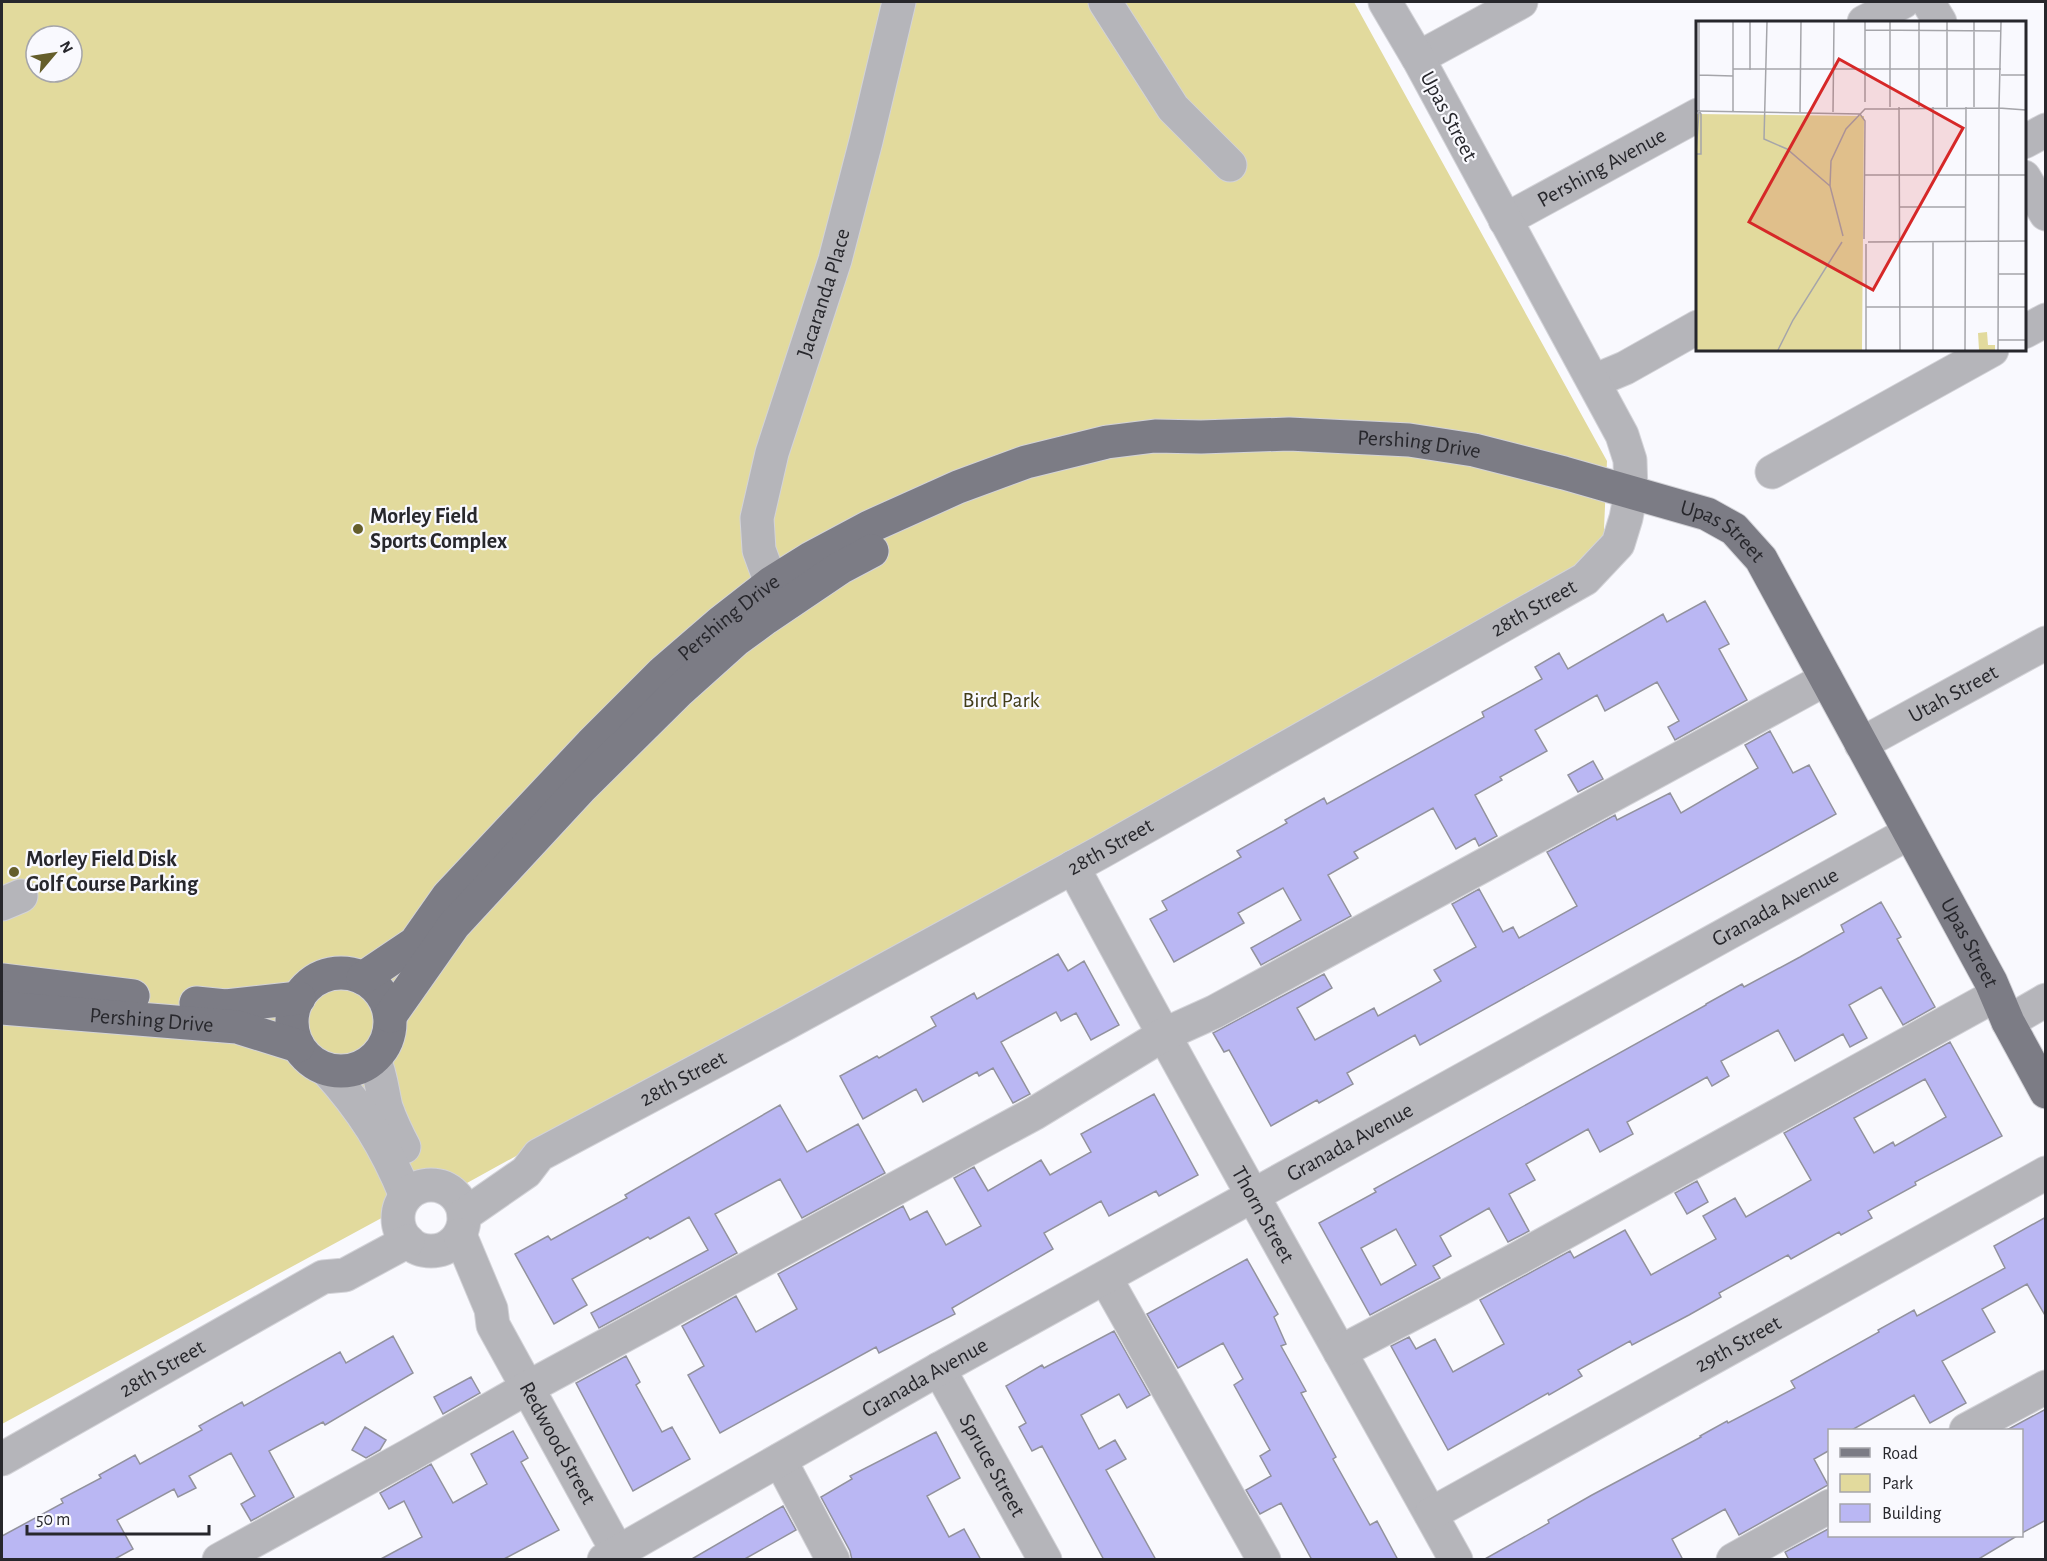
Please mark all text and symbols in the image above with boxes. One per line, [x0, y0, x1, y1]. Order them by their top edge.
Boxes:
inset map [1696, 21, 2026, 351]
north arrow [24, 24, 84, 84]
text: N [57, 38, 76, 56]
street label: Upas Street [1416, 67, 1482, 165]
street label: Pershing Avenue [1534, 124, 1670, 211]
street label: Jacaranda Place [793, 226, 854, 360]
street label: Pershing Drive [1357, 426, 1483, 462]
street label: Upas Street [1678, 496, 1769, 566]
place label: Morley Field Sports Complex [370, 505, 507, 552]
marker: Morley Field Sports Complex [351, 522, 365, 536]
street label: Pershing Drive [673, 570, 783, 665]
street label: 28th Street [1487, 575, 1580, 641]
street label: Utah Street [1905, 661, 2001, 727]
park label: Bird Park [962, 689, 1040, 711]
street label: 28th Street [1064, 814, 1157, 879]
place label: Morley Field Disk Golf Course Parking [26, 848, 199, 895]
street label: Granada Avenue [1708, 863, 1842, 951]
marker: Morley Field Disk Golf Course Parking [7, 865, 21, 879]
street label: Upas Street [1936, 894, 2003, 990]
street label: Pershing Drive [89, 1004, 214, 1036]
street label: 28th Street [636, 1046, 730, 1110]
street label: Granada Avenue [1283, 1098, 1417, 1186]
street label: Thorn Street [1228, 1162, 1299, 1266]
street label: 29th Street [1691, 1311, 1785, 1376]
street label: Granada Avenue [858, 1333, 991, 1422]
street label: 28th Street [116, 1335, 209, 1401]
street label: Redwood Street [515, 1378, 600, 1508]
street label: Spruce Street [955, 1410, 1030, 1520]
legend [1828, 1429, 2023, 1537]
text: Road [1882, 1445, 1918, 1463]
text: Park [1882, 1475, 1914, 1493]
scale bar [27, 1498, 208, 1536]
text: Building [1882, 1505, 1942, 1523]
text: 50 m [36, 1511, 70, 1529]

